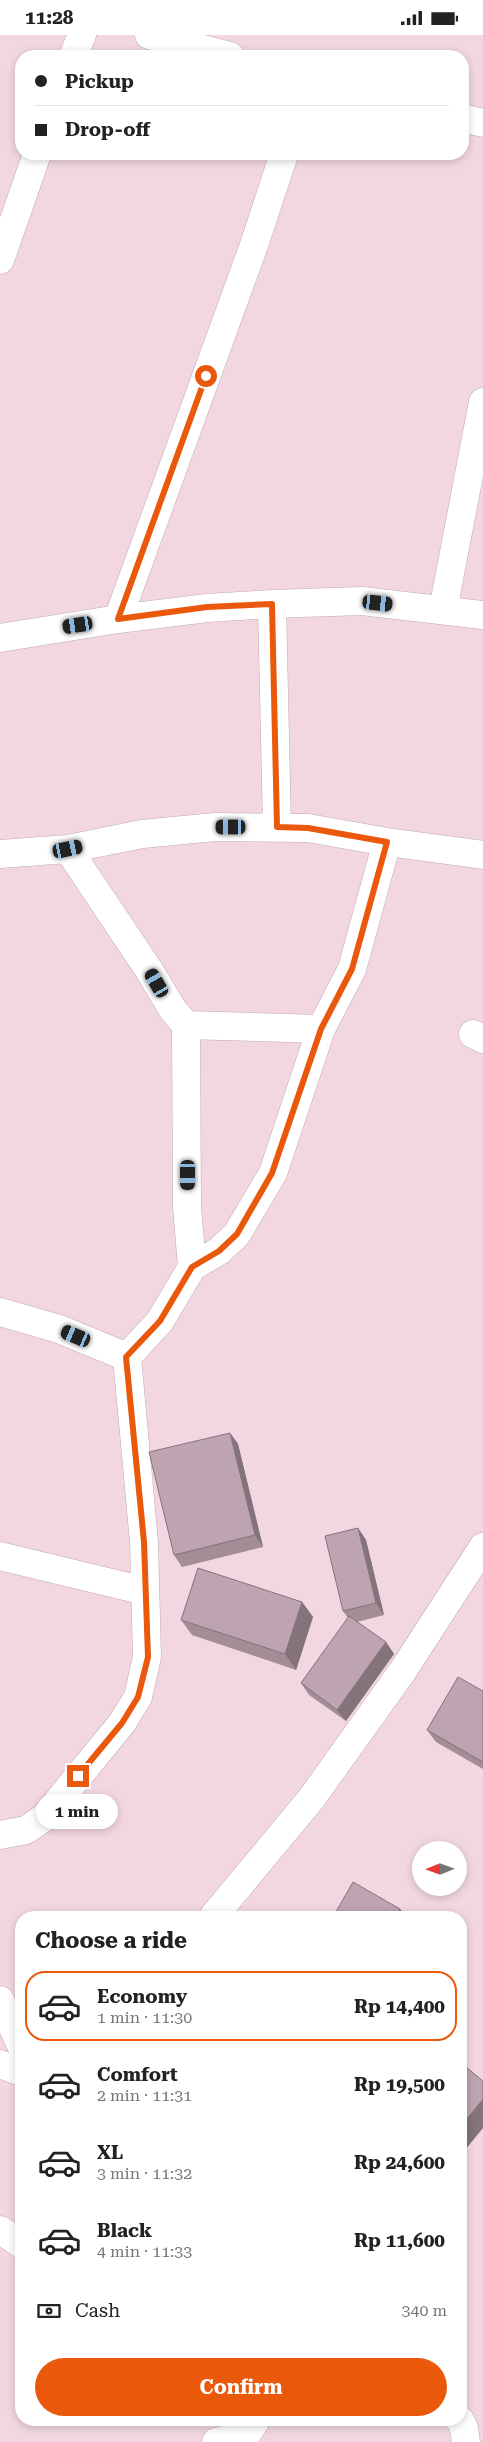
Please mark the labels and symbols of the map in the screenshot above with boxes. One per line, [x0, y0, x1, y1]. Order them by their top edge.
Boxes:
route start [195, 365, 217, 387]
car [362, 594, 393, 612]
car [62, 615, 93, 635]
car [216, 820, 246, 835]
car [51, 839, 84, 859]
car [143, 966, 170, 1000]
car [180, 1160, 195, 1190]
car [59, 1323, 92, 1349]
route end [67, 1765, 89, 1787]
callout: 1 min [37, 1793, 119, 1829]
north arrow [412, 1841, 468, 1896]

